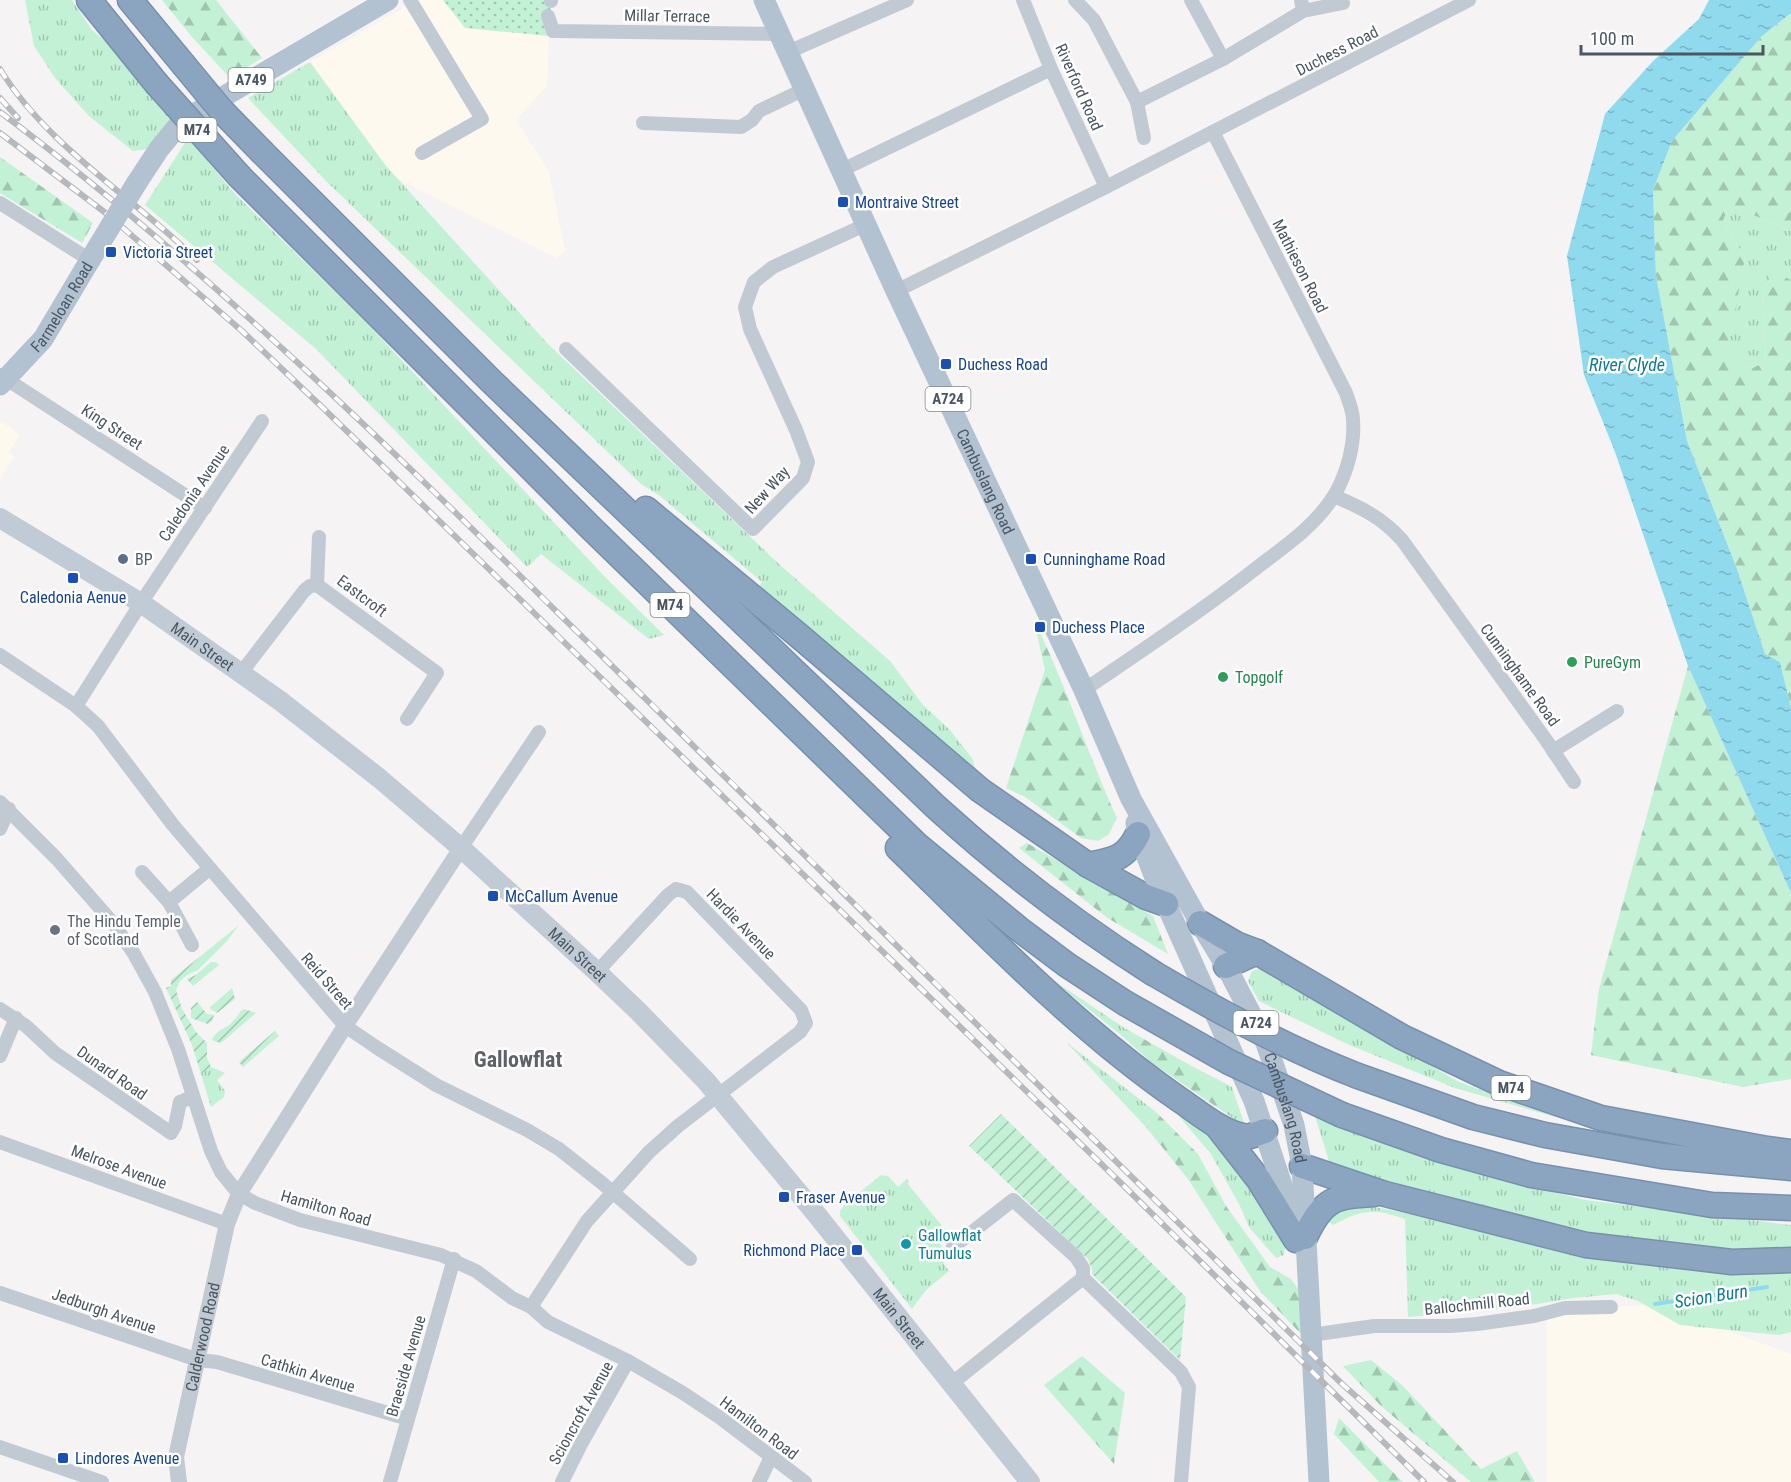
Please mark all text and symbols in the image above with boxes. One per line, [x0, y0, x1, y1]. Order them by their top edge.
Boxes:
street label: Millar Terrace [624, 6, 710, 26]
scale bar [1581, 18, 1762, 56]
street label: Duchess Road [1293, 22, 1381, 80]
text: 100 m [1590, 28, 1634, 49]
street label: Riverford Road [1051, 41, 1107, 133]
road number: A749 [228, 68, 274, 92]
road number: M74 [178, 118, 216, 142]
place label: Montraive Street [855, 193, 959, 212]
marker: Montraive Street [836, 195, 850, 209]
street label: Mathieson Road [1268, 216, 1332, 316]
place label: Victoria Street [123, 243, 213, 262]
marker: Victoria Street [104, 245, 118, 259]
street label: Farmeloan Road [26, 258, 96, 356]
water label: River Clyde [1589, 354, 1665, 375]
place label: Duchess Road [958, 355, 1048, 374]
marker: Duchess Road [939, 357, 953, 371]
road number: A724 [926, 387, 970, 411]
street label: King Street [78, 400, 146, 454]
street label: Cambuslang Road [953, 426, 1019, 537]
street label: Caledonia Avenue [155, 441, 233, 545]
street label: New Way [741, 462, 794, 518]
place label: BP [135, 550, 153, 569]
place label: Cunninghame Road [1043, 550, 1165, 569]
marker: BP [116, 552, 130, 566]
marker: Cunninghame Road [1024, 552, 1038, 566]
marker: Caledonia Aenue [66, 571, 80, 585]
street label: Eastcroft [333, 571, 391, 621]
place label: Caledonia Aenue [20, 588, 126, 607]
road number: M74 [650, 593, 690, 617]
street label: Main Street [168, 618, 238, 675]
place label: Duchess Place [1052, 618, 1145, 637]
marker: Duchess Place [1033, 620, 1047, 634]
street label: Cunninghame Road [1476, 620, 1564, 730]
place label: PureGym [1584, 653, 1641, 672]
marker: PureGym [1565, 655, 1579, 669]
place label: Topgolf [1235, 668, 1283, 687]
marker: Topgolf [1216, 670, 1230, 684]
street label: Hardie Avenue [703, 885, 779, 963]
place label: McCallum Avenue [505, 887, 618, 906]
marker: McCallum Avenue [486, 889, 500, 903]
place label: The Hindu Temple of Scotland [67, 912, 181, 949]
marker: The Hindu Temple of Scotland [48, 923, 62, 937]
street label: Main Street [545, 923, 611, 986]
street label: Reid Street [297, 949, 357, 1013]
road number: A724 [1234, 1011, 1278, 1035]
street label: Dunard Road [73, 1042, 151, 1104]
district label: Gallowflat [474, 1047, 562, 1072]
street label: Cambuslang Road [1260, 1050, 1311, 1164]
road number: M74 [1492, 1076, 1530, 1100]
street label: Melrose Avenue [69, 1141, 169, 1193]
street label: Hamilton Road [279, 1186, 373, 1230]
place label: Fraser Avenue [796, 1188, 885, 1207]
marker: Fraser Avenue [777, 1190, 791, 1204]
place label: Gallowflat Tumulus [918, 1226, 982, 1263]
marker: Gallowflat Tumulus [899, 1237, 913, 1251]
place label: Richmond Place [743, 1241, 845, 1260]
marker: Richmond Place [850, 1243, 864, 1257]
water label: Scion Burn [1673, 1280, 1749, 1312]
street label: Calderwood Road [181, 1281, 223, 1393]
street label: Jedburgh Avenue [49, 1284, 159, 1338]
street label: Main Street [869, 1284, 929, 1352]
street label: Ballochmill Road [1423, 1289, 1531, 1319]
street label: Braeside Avenue [382, 1313, 430, 1419]
street label: Cathkin Avenue [259, 1350, 357, 1396]
street label: Scioncroft Avenue [545, 1358, 617, 1468]
street label: Hamilton Road [716, 1392, 802, 1464]
place label: Lindores Avenue [75, 1449, 179, 1468]
marker: Lindores Avenue [56, 1451, 70, 1465]

